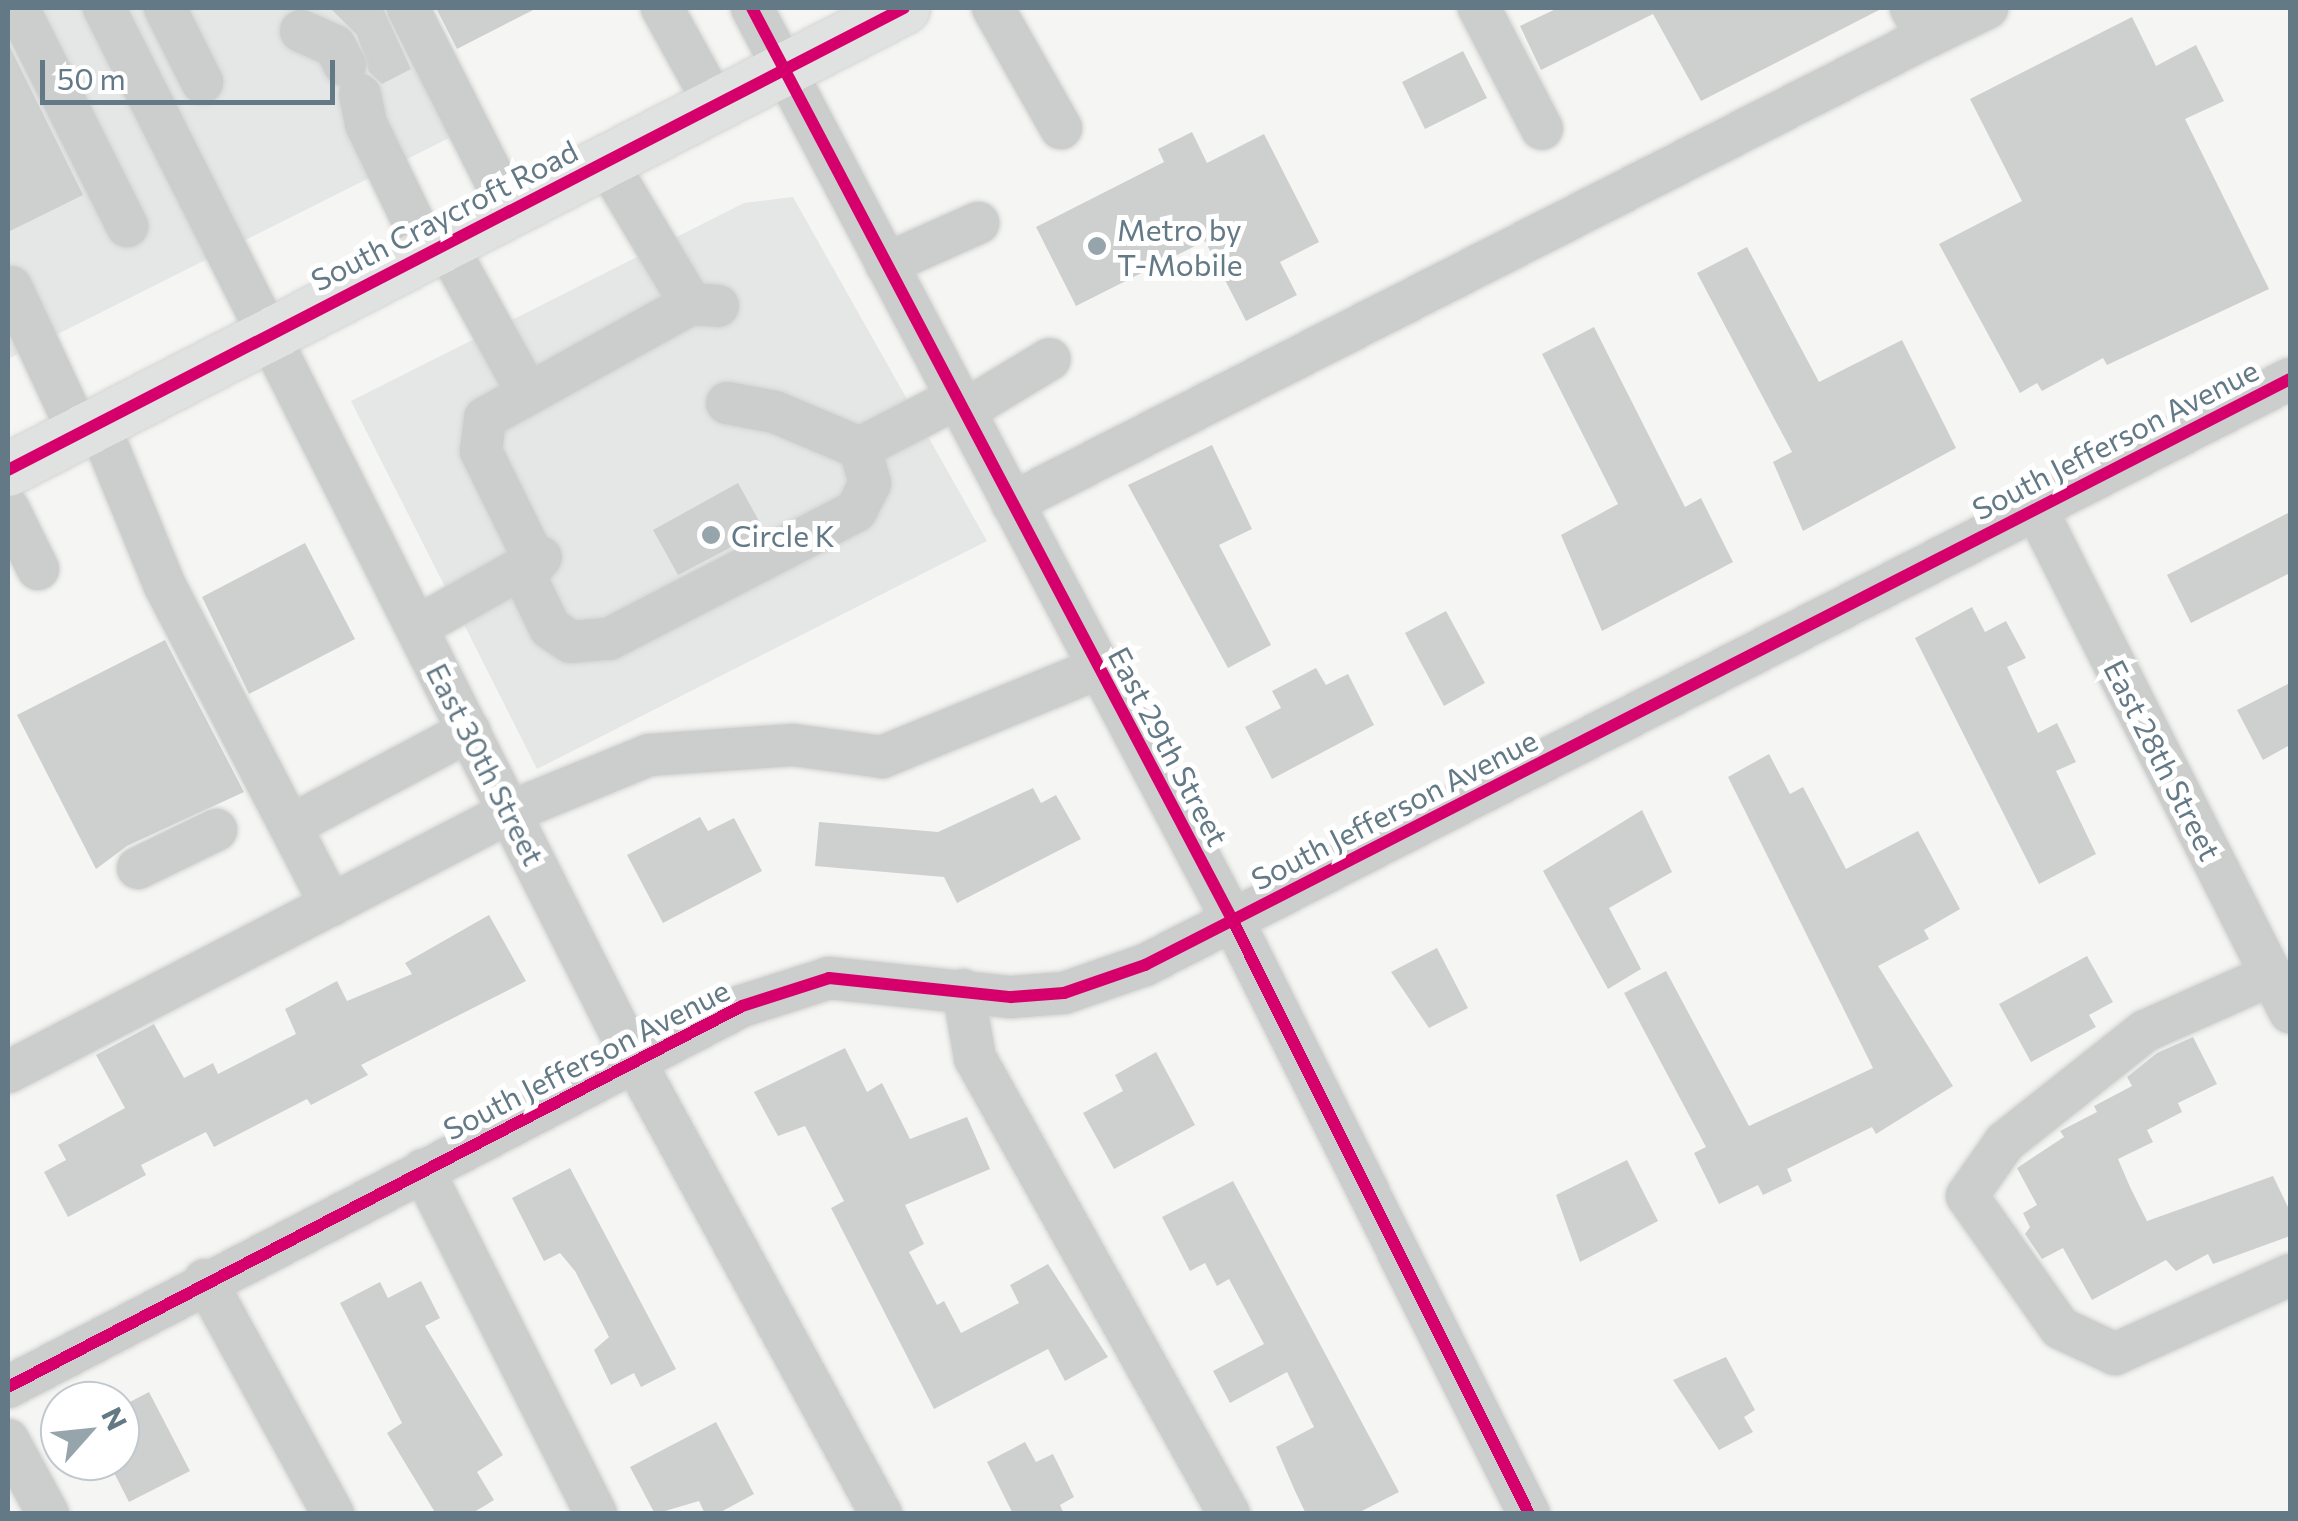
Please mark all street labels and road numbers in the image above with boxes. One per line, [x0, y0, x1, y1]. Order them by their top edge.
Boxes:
street label: South Craycroft Road [305, 132, 583, 298]
street label: South Jefferson Avenue [1966, 351, 2264, 527]
street label: East 29th Street [1101, 640, 1237, 852]
street label: East 28th Street [2097, 654, 2229, 866]
street label: East 30th Street [420, 657, 552, 871]
street label: South Jefferson Avenue [1245, 721, 1543, 897]
street label: South Jefferson Avenue [437, 971, 735, 1147]

